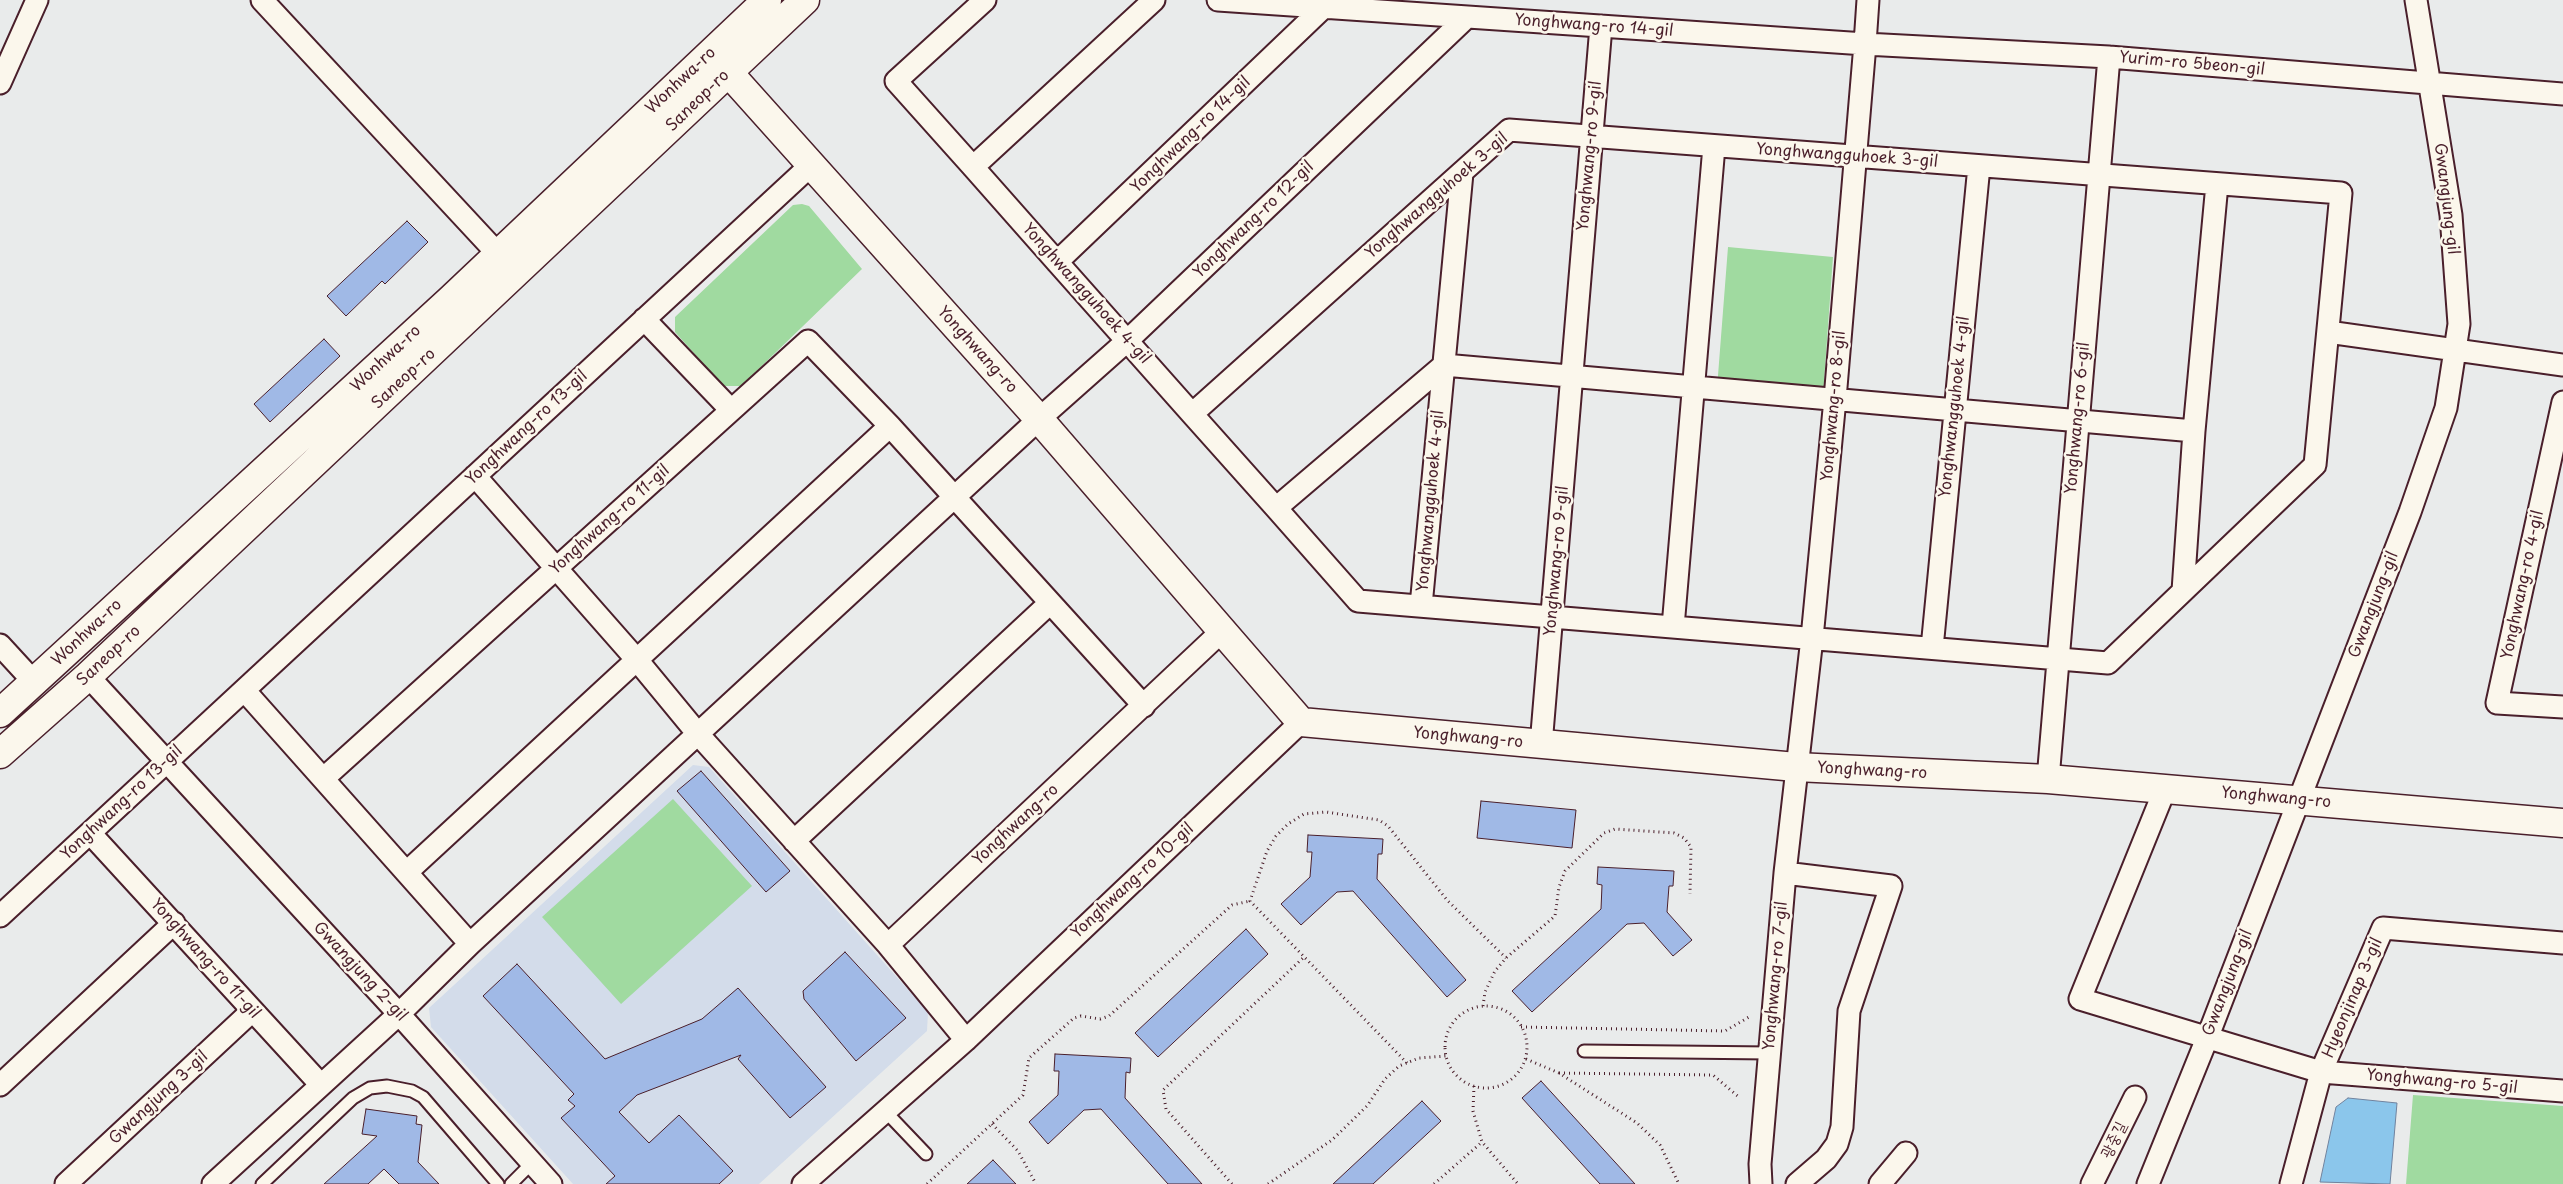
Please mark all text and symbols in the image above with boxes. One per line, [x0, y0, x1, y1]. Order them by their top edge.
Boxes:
street label: Yonghwang-ro 14-gil [1514, 11, 1674, 41]
street label: Wonhwa-ro [642, 44, 720, 118]
street label: Yurim-ro 5beon-gil [2118, 48, 2266, 80]
street label: Saneop-ro [662, 66, 734, 136]
street label: Yonghwang-ro 14-gil [1127, 73, 1255, 197]
street label: Yonghwang-ro 9-gil [1574, 80, 1606, 232]
street label: Yonghwangguhoek 3-gil [1362, 129, 1512, 263]
street label: Yonghwangguhoek 3-gil [1755, 140, 1939, 172]
street label: Gwangjung-gil [2430, 142, 2462, 256]
street label: Yonghwang-ro 12-gil [1190, 158, 1318, 282]
street label: Yonghwangguhoek 4-gil [1018, 220, 1154, 368]
street label: Yonghwang-ro [933, 303, 1021, 397]
street label: Yonghwangguhoek 4-gil [1936, 315, 1974, 499]
street label: Wonhwa-ro [347, 322, 425, 396]
street label: Yonghwang-ro 8-gil [1818, 330, 1850, 482]
street label: Yonghwang-ro 6-gil [2062, 341, 2094, 495]
street label: Saneop-ro [368, 345, 440, 413]
street label: Yonghwang-ro 13-gil [462, 367, 592, 489]
street label: Yonghwangguhoek 4-gil [1413, 409, 1449, 593]
street label: Yonghwang-ro 11-gil [546, 461, 674, 579]
street label: Yonghwang-ro 9-gil [1541, 485, 1573, 637]
street label: Yonghwang-ro 4-gil [2498, 509, 2548, 661]
street label: Gwangjung-gil [2345, 549, 2403, 661]
street label: Wonhwa-ro [48, 596, 126, 670]
street label: Saneop-ro [73, 622, 145, 690]
street label: Yonghwang-ro [1412, 724, 1524, 752]
street label: Yonghwang-ro 13-gil [57, 742, 187, 864]
street label: Yonghwang-ro [1816, 759, 1928, 783]
street label: Yonghwang-ro [969, 780, 1063, 870]
street label: Yonghwang-ro [2220, 784, 2332, 812]
street label: Yonghwang-ro 10-gil [1068, 819, 1198, 943]
street label: Yonghwang-ro 11-gil [146, 895, 264, 1023]
street label: Yonghwang-ro 7-gil [1760, 900, 1792, 1052]
street label: Gwangjung 2-gil [309, 918, 411, 1026]
street label: Gwangjung-gil [2199, 927, 2257, 1039]
street label: Hyeonjinap 3-gil [2319, 935, 2387, 1061]
street label: Gwangjung 3-gil [106, 1047, 212, 1149]
street label: Yonghwang-ro 5-gil [2366, 1066, 2518, 1098]
street label: 광중길 [2097, 1118, 2131, 1162]

